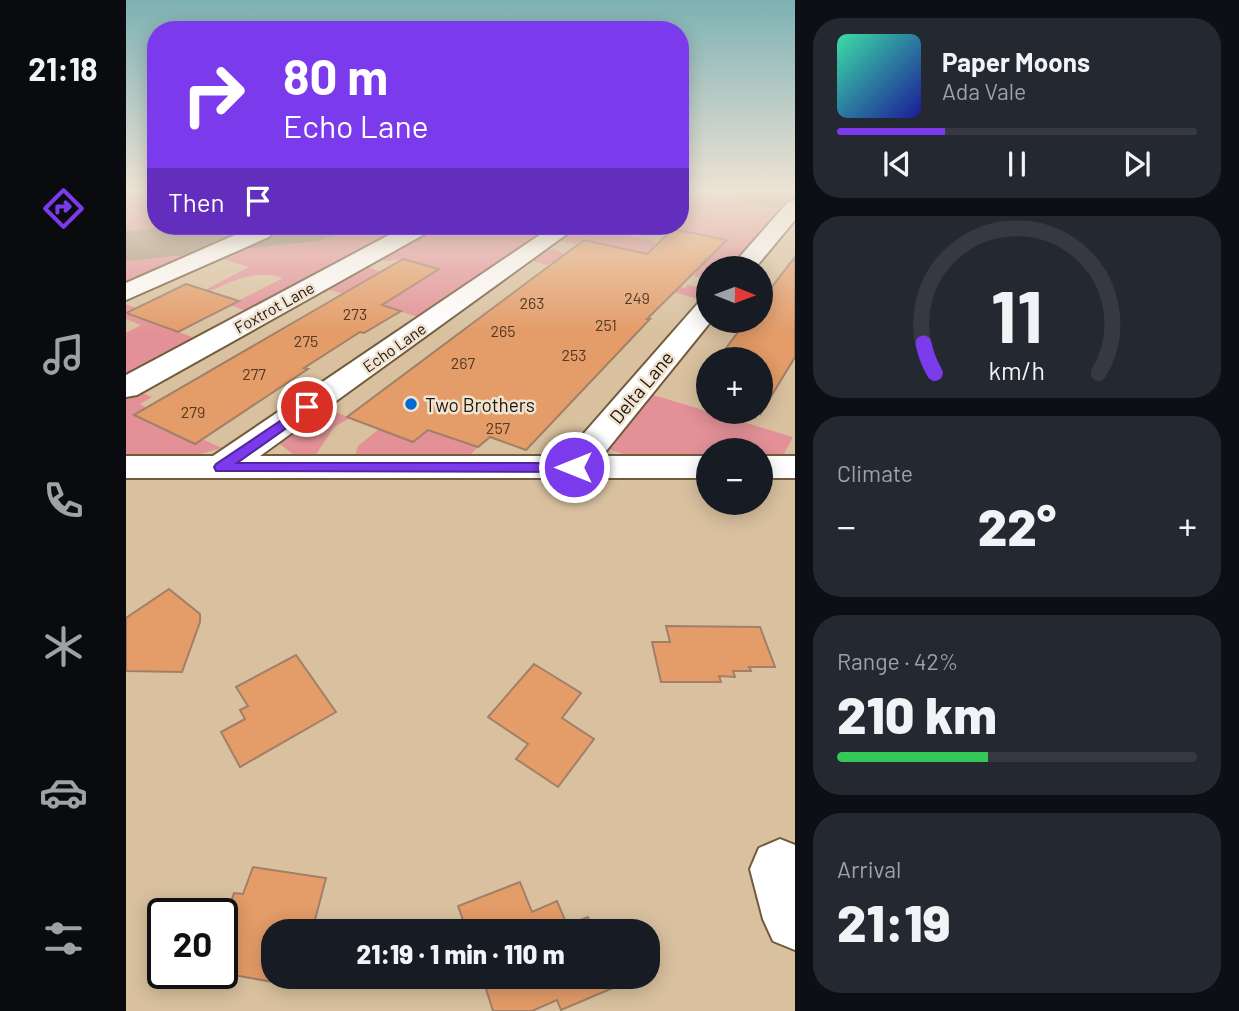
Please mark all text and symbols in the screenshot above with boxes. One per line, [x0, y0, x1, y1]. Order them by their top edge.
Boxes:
text: 80 m [283, 46, 388, 105]
text: Paper Moons [942, 46, 1090, 77]
text: 21:18 [28, 49, 98, 87]
icon: right [168, 49, 259, 140]
text: Ada Vale [942, 77, 1026, 105]
text: Echo Lane [283, 106, 428, 144]
icon: previous [878, 145, 916, 183]
icon: pause [998, 145, 1036, 183]
icon: next [1118, 145, 1156, 183]
icon: arrive [239, 182, 277, 220]
icon: directions [39, 184, 88, 233]
text: Then [168, 186, 225, 217]
north arrow [696, 256, 774, 332]
map controls [696, 256, 773, 515]
text: 11 [991, 271, 1043, 359]
street label: Foxtrot Lane [231, 277, 317, 337]
house number: 249 [624, 288, 650, 307]
house number: 263 [519, 293, 545, 312]
house number: 273 [343, 304, 367, 323]
house number: 251 [595, 315, 617, 334]
street label: Echo Lane [359, 318, 429, 376]
house number: 265 [490, 321, 516, 340]
icon: music [39, 330, 88, 379]
house number: 275 [294, 331, 318, 350]
house number: 253 [561, 345, 587, 364]
street label: Delta Lane [604, 346, 678, 428]
button: + [696, 347, 773, 424]
house number: 267 [451, 353, 476, 372]
text: km/h [989, 355, 1045, 385]
house number: 277 [242, 364, 266, 383]
pin [277, 377, 337, 437]
icon: arrive [288, 388, 326, 426]
place label: Two Brothers [425, 393, 535, 416]
marker: Two Brothers [403, 396, 419, 412]
house number: 279 [181, 402, 205, 421]
house number: 257 [486, 418, 511, 437]
position arrow [537, 430, 611, 504]
button: − [696, 438, 773, 515]
text: Climate [837, 459, 913, 487]
icon: phone [39, 476, 88, 525]
text: 22° [978, 494, 1056, 556]
text: − [837, 502, 856, 548]
text: + [1178, 502, 1197, 548]
icon: climate [39, 622, 88, 671]
text: Range · 42% [837, 647, 958, 675]
text: 210 km [837, 682, 997, 744]
icon: car [39, 768, 88, 817]
text: Arrival [837, 855, 901, 883]
text: 21:19 [837, 890, 950, 952]
speed limit sign: 20 [147, 898, 238, 989]
icon: filters [39, 914, 88, 963]
text: 21:19 · 1 min · 110 m [357, 938, 564, 969]

